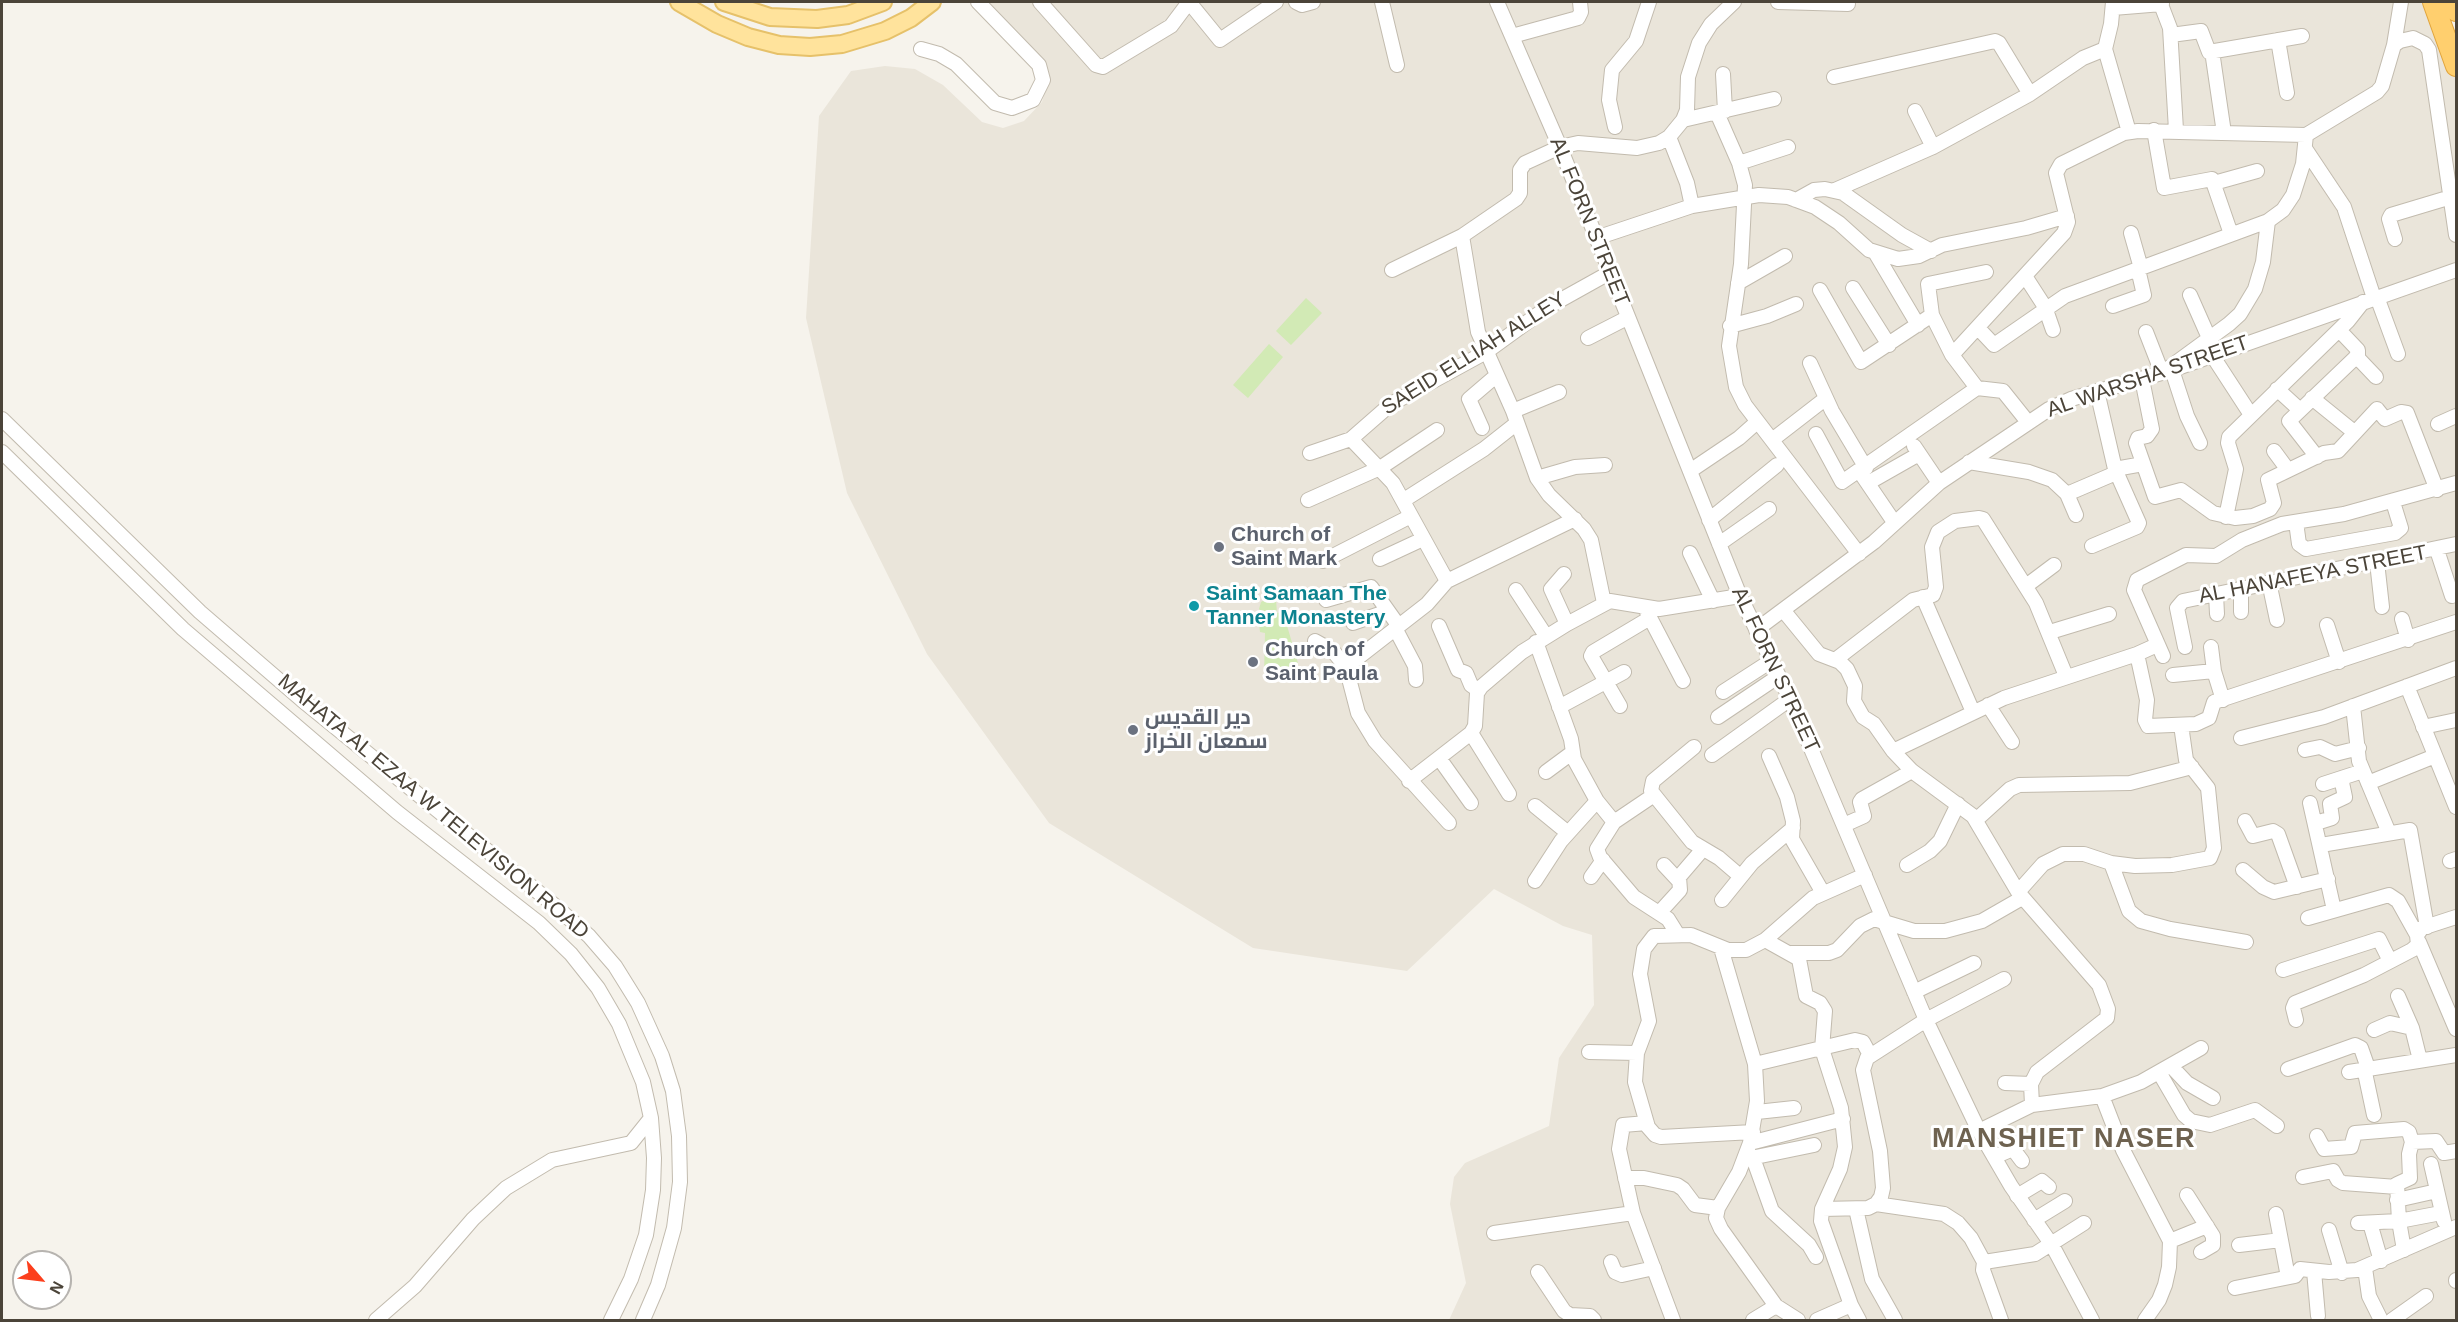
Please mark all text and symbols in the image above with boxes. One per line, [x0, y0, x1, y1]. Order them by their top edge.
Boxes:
street label: AL FORN STREET [1544, 134, 1634, 310]
street label: SAEID ELLIAH ALLEY [1377, 287, 1571, 421]
street label: AL WARSHA STREET [2044, 331, 2252, 423]
place label: Church of Saint Mark [1231, 522, 1337, 572]
marker: Church of Saint Mark [1212, 540, 1226, 554]
street label: AL HANAFEYA STREET [2197, 541, 2429, 609]
place label: Saint Samaan The Tanner Monastery [1206, 581, 1387, 631]
street label: AL FORN STREET [1726, 583, 1824, 757]
marker: Saint Samaan The Tanner Monastery [1187, 599, 1201, 613]
place label: Church of Saint Paula [1265, 637, 1378, 687]
marker: Church of Saint Paula [1246, 655, 1260, 669]
street label: MAHATA AL EZAA W TELEVISION ROAD [272, 669, 594, 945]
place label: دير القديس سمعان الخراز [1145, 705, 1268, 755]
marker: دير القديس سمعان الخراز [1126, 723, 1140, 737]
district label: MANSHIET NASER [1932, 1124, 2196, 1156]
north arrow [12, 1250, 72, 1310]
text: N [46, 1279, 67, 1297]

